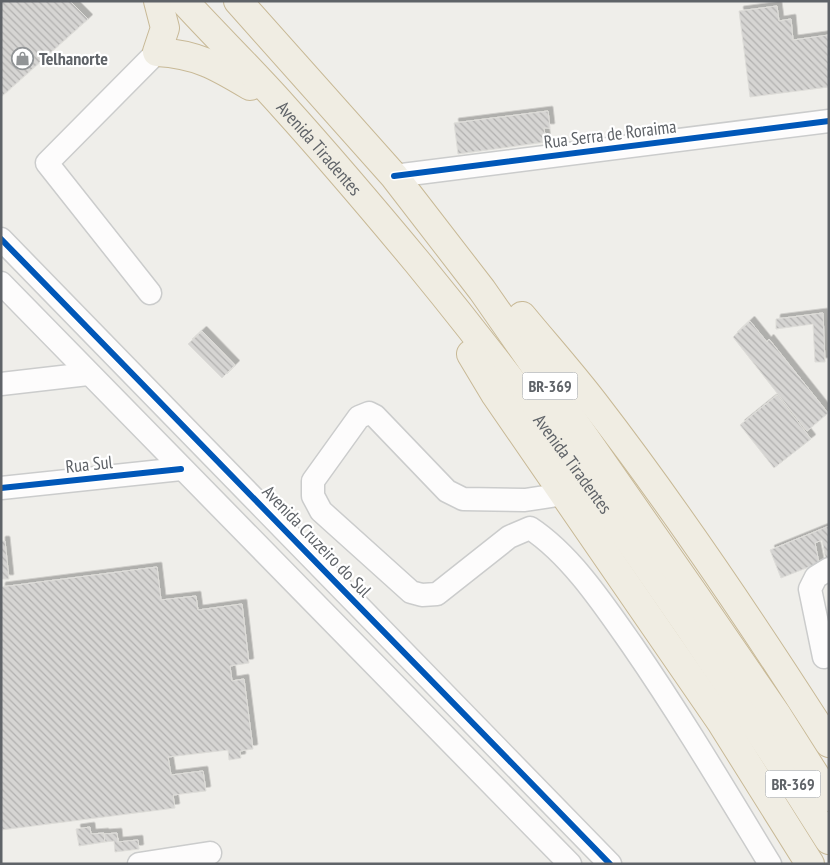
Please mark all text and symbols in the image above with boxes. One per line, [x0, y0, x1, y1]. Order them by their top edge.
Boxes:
shop icon: Telhanorte [11, 46, 35, 70]
place label: Telhanorte [39, 47, 108, 70]
street label: Avenida Tiradentes [272, 96, 367, 200]
street label: Rua Serra de Roraima [542, 114, 678, 154]
road number: BR-369 [522, 372, 578, 400]
street label: Avenida Tiradentes [529, 409, 618, 518]
street label: Rua Sul [64, 450, 114, 478]
street label: Avenida Cruzeiro do Sul [258, 480, 377, 602]
road number: BR-369 [766, 771, 820, 798]

